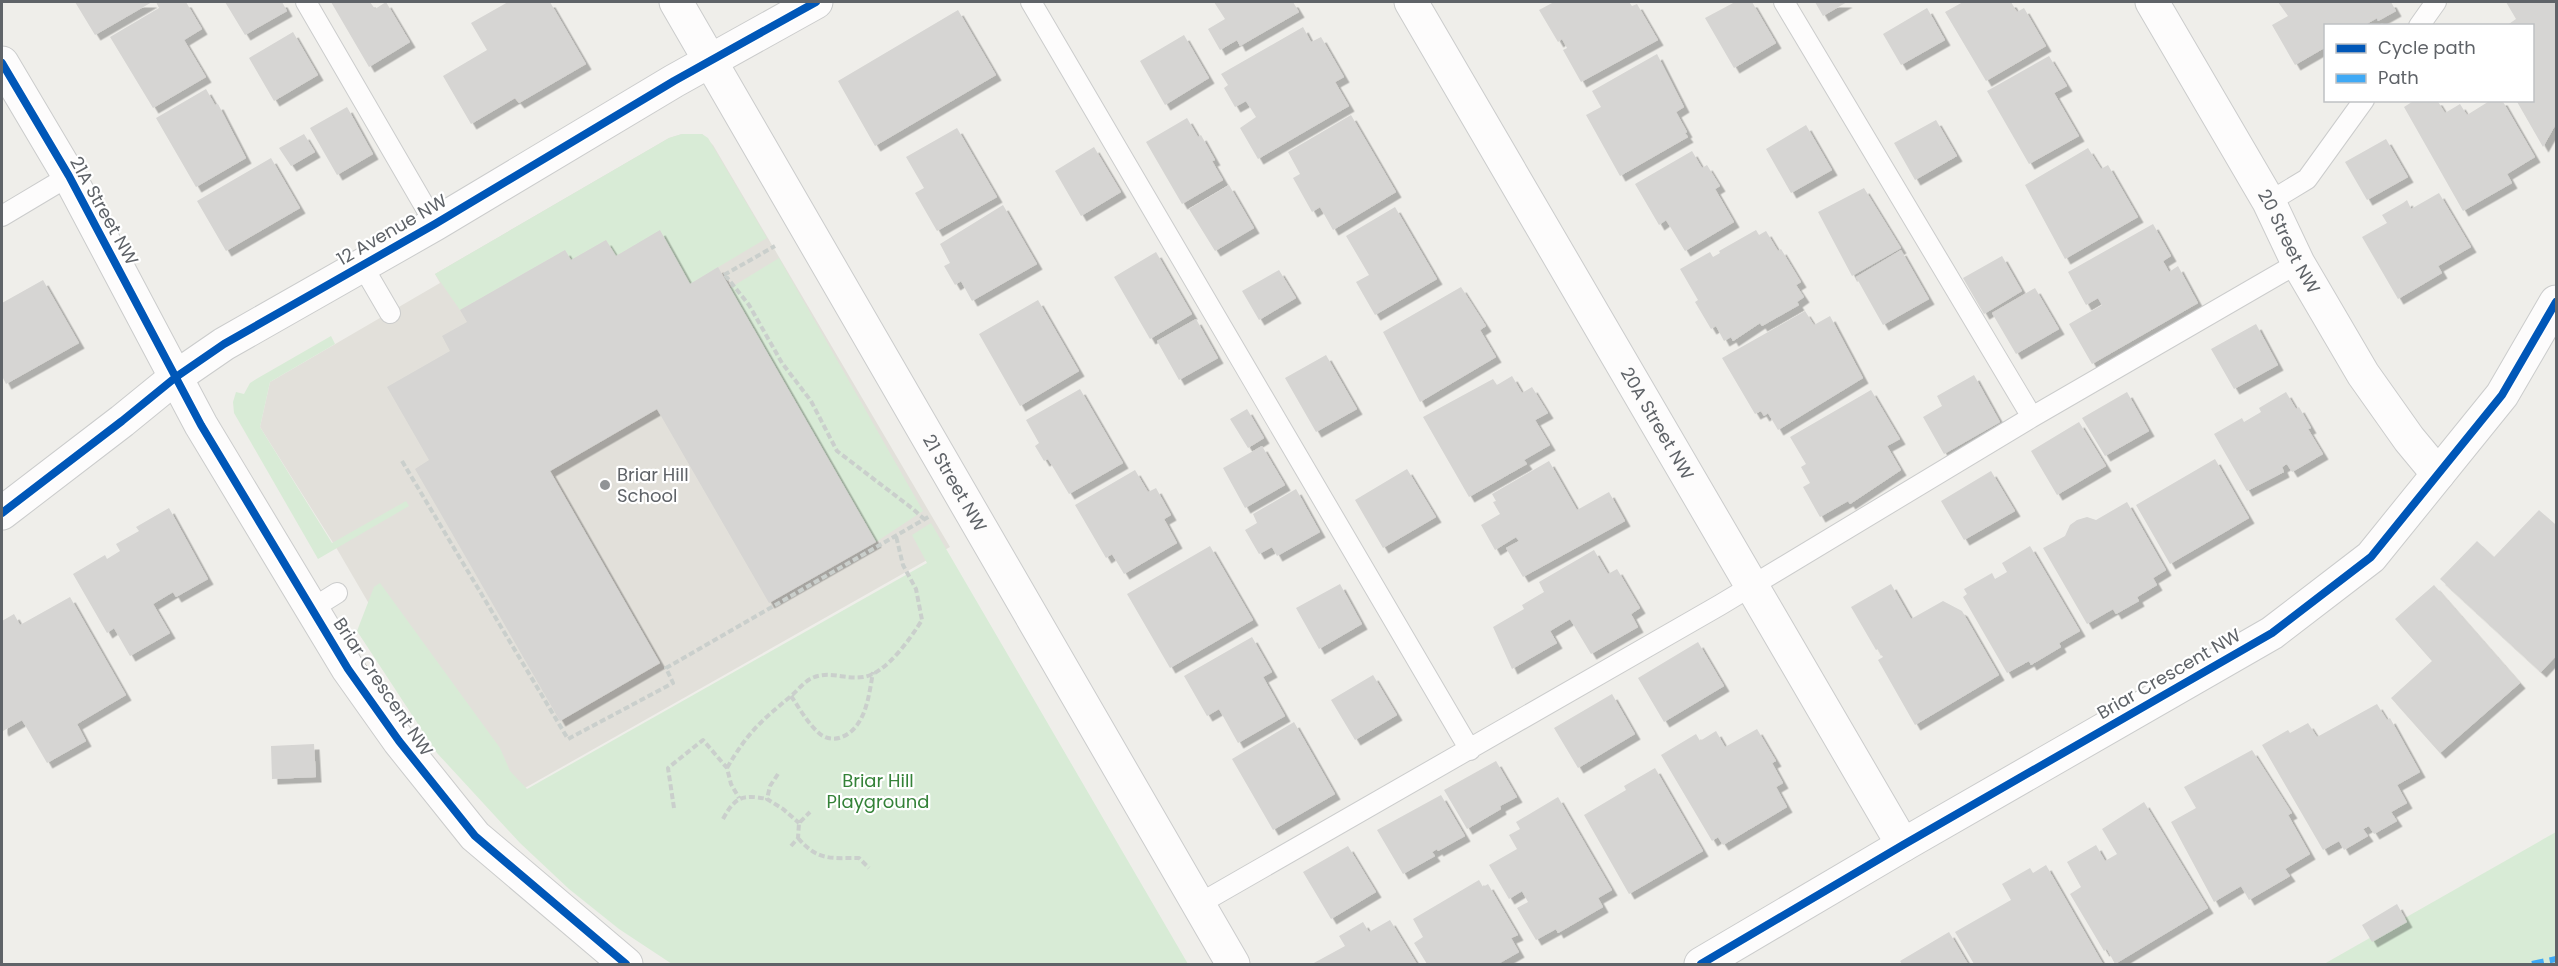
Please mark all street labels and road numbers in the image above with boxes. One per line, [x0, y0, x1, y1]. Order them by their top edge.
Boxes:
street label: 21A Street NW [64, 152, 145, 270]
street label: 20 Street NW [2252, 184, 2327, 299]
street label: 12 Avenue NW [332, 188, 452, 271]
street label: 20A Street NW [1615, 362, 1700, 484]
street label: 21 Street NW [917, 430, 993, 537]
street label: Briar Crescent NW [328, 612, 439, 761]
street label: Briar Crescent NW [2092, 622, 2246, 725]

